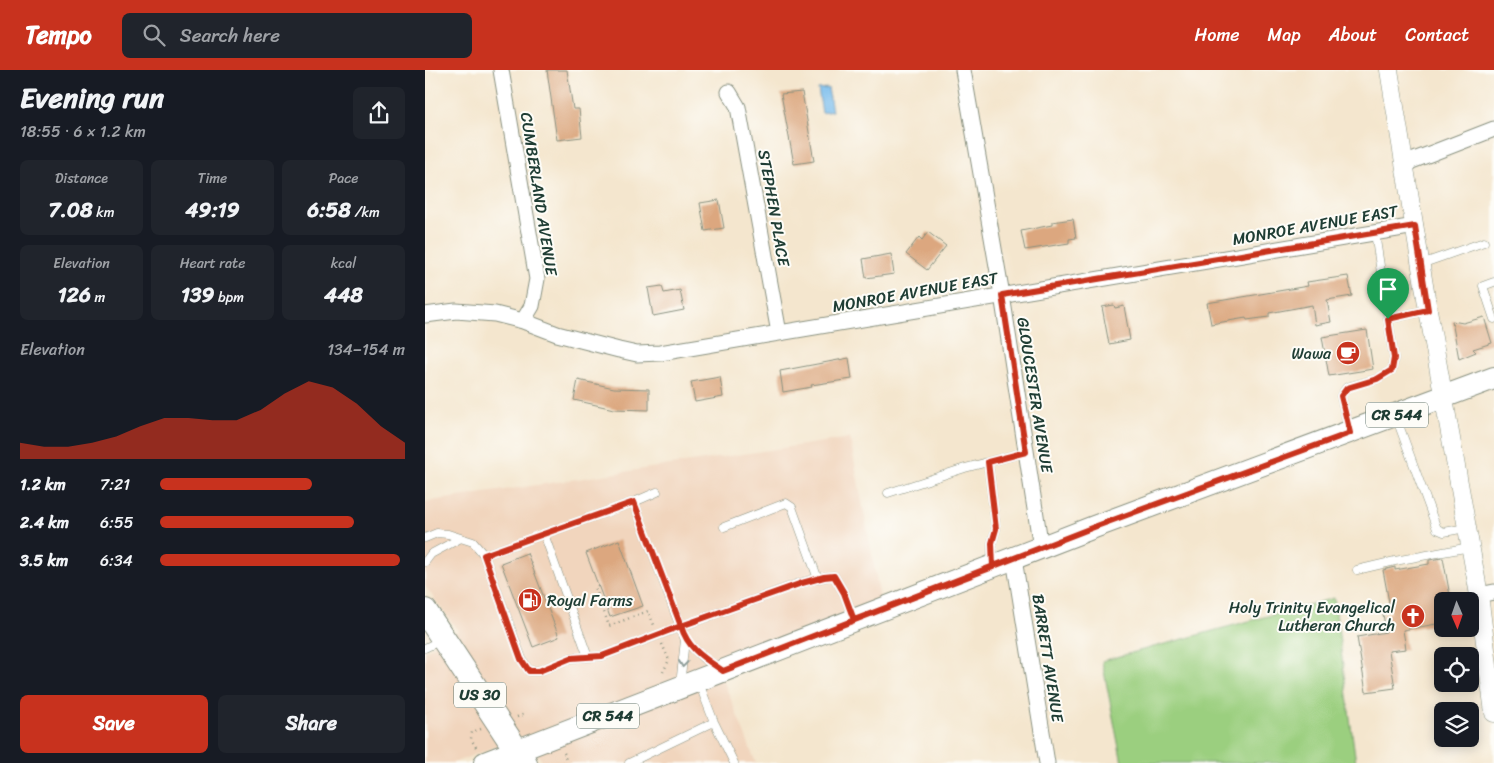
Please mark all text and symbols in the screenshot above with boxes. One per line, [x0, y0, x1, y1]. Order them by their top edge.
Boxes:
search box [122, 13, 472, 58]
text: Tempo [25, 14, 92, 56]
text: Search here [180, 19, 280, 52]
text: Home [1195, 19, 1240, 51]
text: Map [1268, 19, 1301, 51]
text: About [1329, 19, 1377, 51]
text: Contact [1405, 19, 1469, 51]
icon: search [140, 21, 168, 49]
text: Evening run [20, 73, 164, 122]
button: share [353, 87, 405, 139]
street label: CUMBERLAND AVENUE [512, 110, 566, 279]
text: 18:55 · 6 × 1.2 km [20, 117, 146, 146]
street label: STEPHEN PLACE [749, 147, 799, 270]
text: Distance [55, 166, 108, 191]
text: Time [198, 166, 227, 191]
text: Pace [329, 166, 358, 191]
text: 7.08 [48, 191, 93, 229]
text: 49:19 [185, 191, 240, 229]
text: 6:58 [307, 191, 351, 229]
street label: MONROE AVENUE EAST [1230, 196, 1401, 254]
text: km [93, 200, 115, 225]
text: /km [351, 200, 380, 225]
text: Elevation [53, 251, 110, 276]
text: Heart rate [180, 251, 245, 276]
text: kcal [331, 251, 356, 276]
street label: MONROE AVENUE EAST [830, 263, 1001, 321]
pin [1367, 268, 1409, 319]
icon: arrive [1374, 275, 1402, 303]
text: 126 [58, 276, 91, 314]
text: 139 [181, 276, 214, 314]
text: 448 [324, 276, 363, 314]
text: m [91, 285, 105, 310]
text: bpm [214, 285, 244, 310]
street label: GLOUCESTER AVENUE [1008, 315, 1062, 476]
text: Elevation [20, 335, 85, 364]
text: 134–154 m [327, 335, 405, 364]
place label: Wawa [1292, 339, 1332, 368]
cafe icon: Wawa [1335, 340, 1361, 366]
road number: CR 544 [1366, 402, 1428, 428]
text: 1.2 km [20, 470, 66, 499]
text: 7:21 [100, 470, 130, 499]
text: 2.4 km [20, 508, 69, 537]
text: 6:55 [100, 508, 133, 537]
text: 3.5 km [20, 546, 68, 575]
text: 6:34 [100, 546, 133, 575]
place label: Royal Farms [547, 586, 633, 615]
fuel station icon: Royal Farms [517, 587, 543, 613]
street label: BARRETT AVENUE [1024, 592, 1073, 725]
north arrow [1434, 592, 1479, 638]
map controls [1434, 592, 1479, 747]
place label: Holy Trinity Evangelical Lutheran Church [1229, 593, 1395, 640]
church icon: Holy Trinity Evangelical Lutheran Church [1400, 603, 1426, 629]
button: locate [1434, 647, 1479, 692]
one-way arrow [678, 661, 689, 669]
road number: US 30 [454, 682, 506, 708]
button: Save [20, 695, 208, 753]
button: Share [218, 695, 405, 753]
button: layers [1434, 702, 1479, 747]
road number: CR 544 [577, 704, 639, 728]

